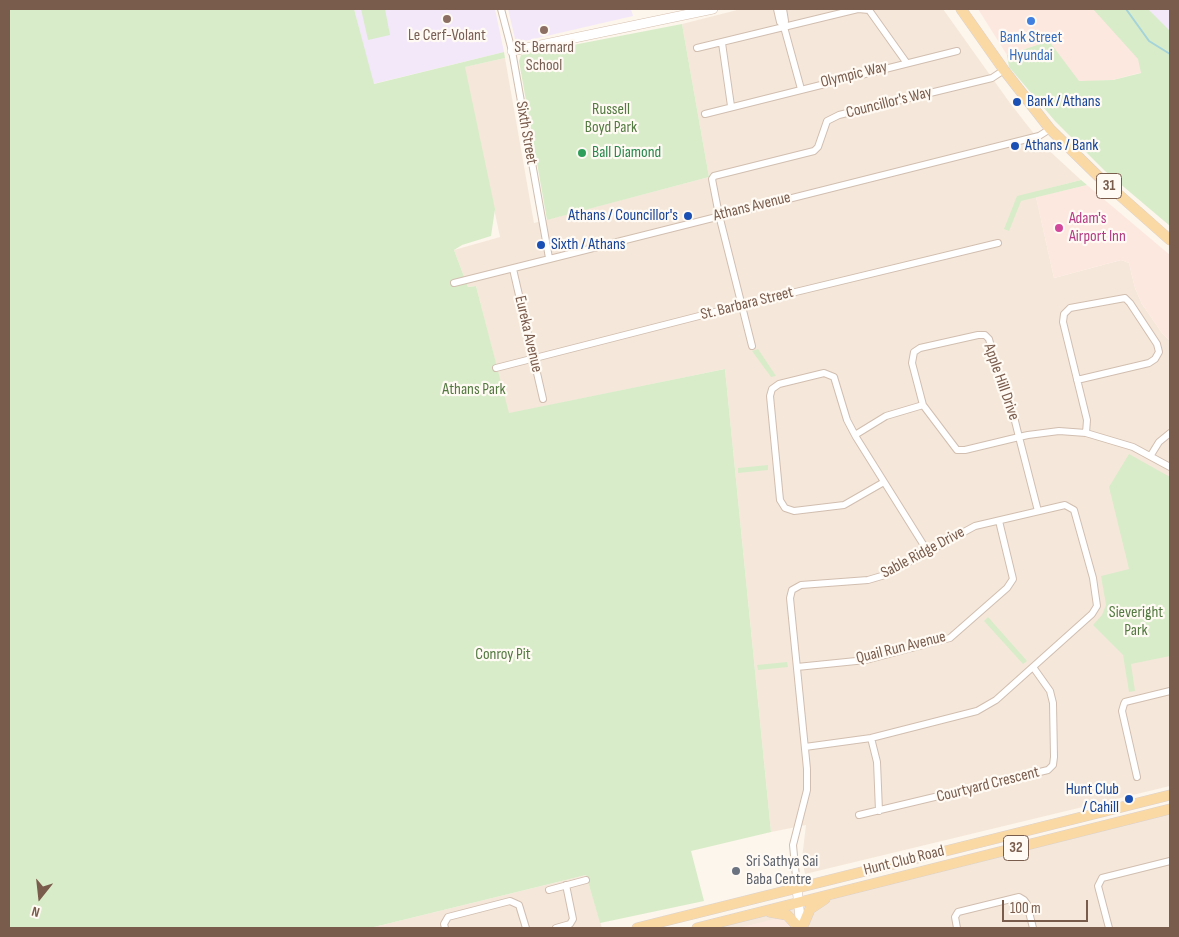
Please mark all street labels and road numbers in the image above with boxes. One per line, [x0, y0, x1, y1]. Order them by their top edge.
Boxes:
street label: Olympic Way [819, 57, 889, 93]
street label: Councillor's Way [844, 83, 934, 123]
street label: Sixth Street [511, 100, 541, 166]
road number: 31 [1096, 174, 1122, 198]
street label: Athans Avenue [711, 188, 793, 226]
street label: St. Barbara Street [699, 283, 795, 325]
street label: Eureka Avenue [510, 294, 546, 374]
street label: Apple Hill Drive [979, 341, 1023, 423]
street label: Sable Ridge Drive [878, 523, 968, 583]
street label: Quail Run Avenue [854, 628, 948, 668]
street label: Courtyard Crescent [935, 763, 1041, 807]
road number: 32 [1004, 836, 1028, 860]
street label: Hunt Club Road [862, 842, 946, 880]

